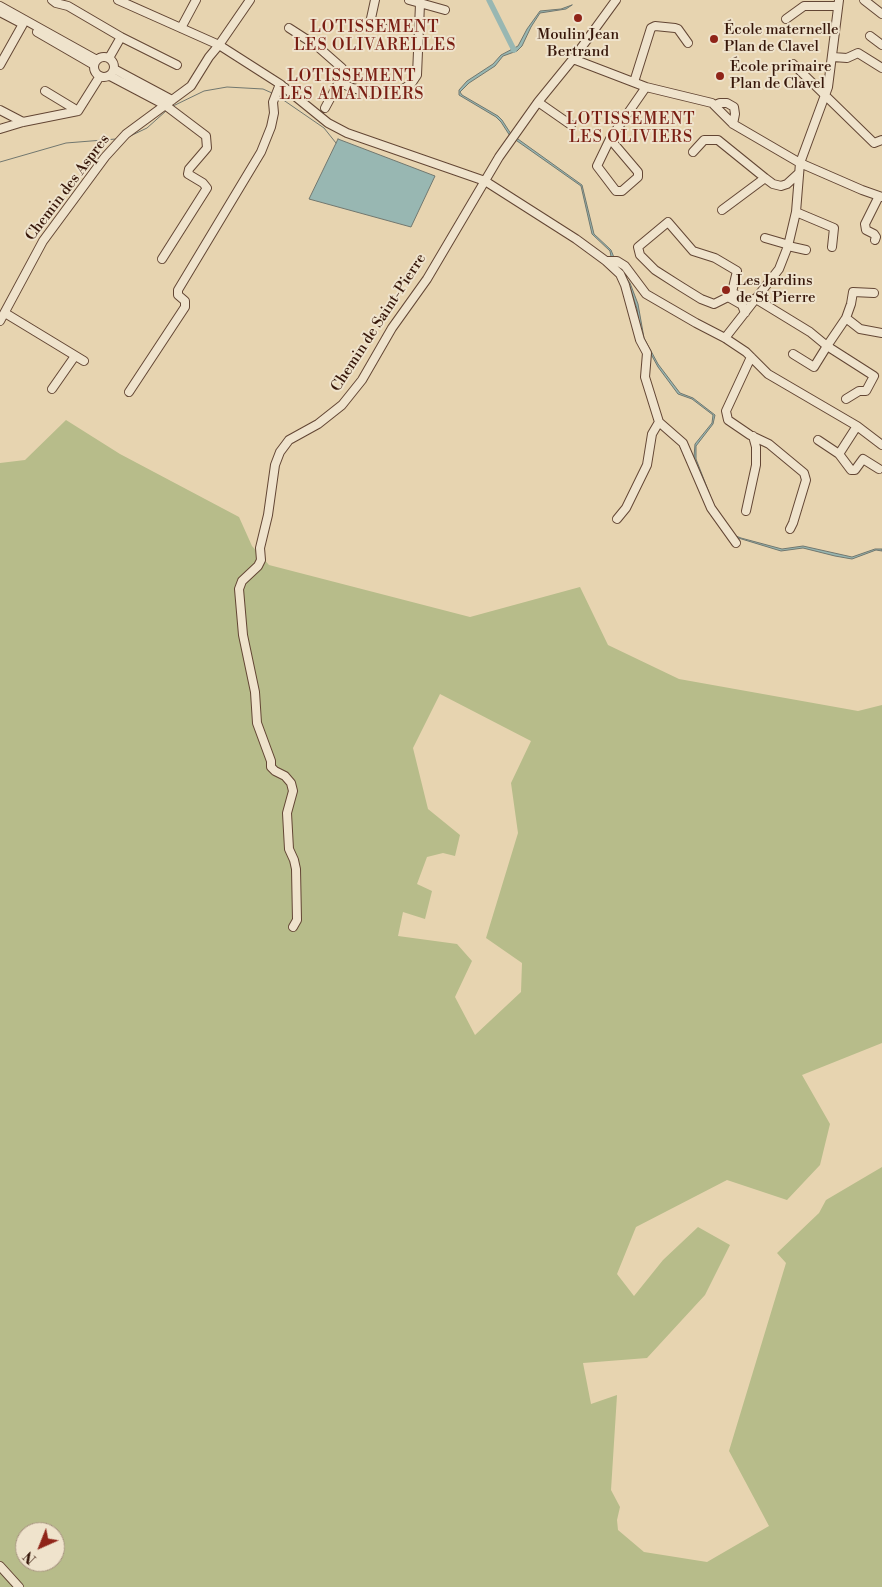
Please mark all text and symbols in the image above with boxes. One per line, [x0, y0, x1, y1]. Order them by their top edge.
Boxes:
marker: Moulin Jean Bertrand [572, 12, 584, 24]
district label: LOTISSEMENT LES OLIVARELLES [292, 18, 458, 56]
place label: École maternelle Plan de Clavel [724, 21, 839, 56]
place label: Moulin Jean Bertrand [537, 26, 619, 61]
marker: École maternelle Plan de Clavel [708, 33, 720, 45]
place label: École primaire Plan de Clavel [730, 58, 831, 93]
district label: LOTISSEMENT LES AMANDIERS [278, 67, 426, 105]
marker: École primaire Plan de Clavel [714, 70, 726, 82]
district label: LOTISSEMENT LES OLIVIERS [565, 110, 697, 148]
street label: Chemin des Aspres [22, 131, 114, 245]
street label: Chemin de Saint-Pierre [328, 251, 430, 395]
place label: Les Jardins de St Pierre [736, 272, 816, 307]
marker: Les Jardins de St Pierre [720, 284, 732, 296]
north arrow [15, 1522, 65, 1572]
text: N [20, 1547, 41, 1567]

